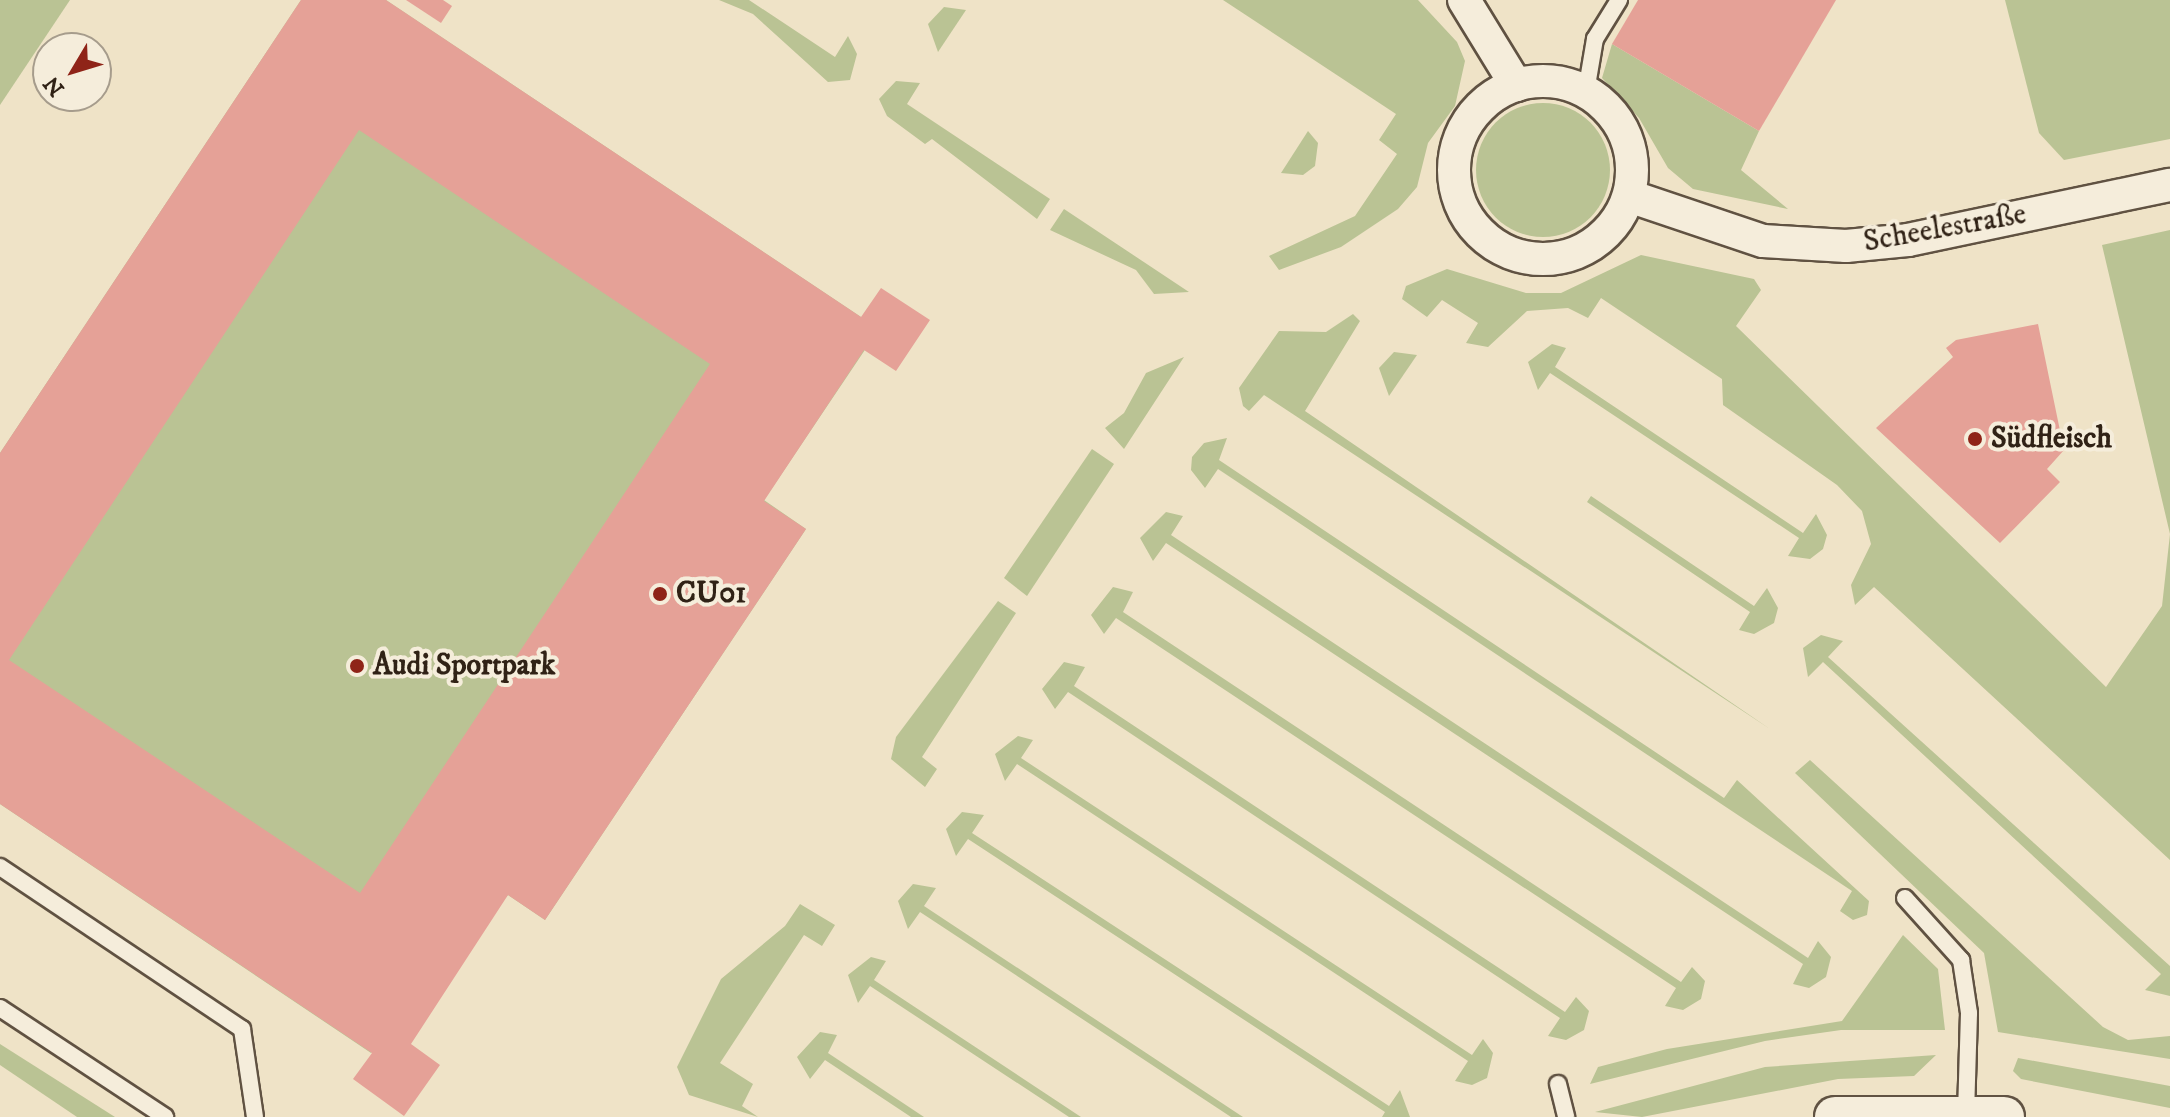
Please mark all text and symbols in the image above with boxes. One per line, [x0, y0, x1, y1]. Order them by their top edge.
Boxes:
north arrow [32, 32, 112, 112]
text: N [38, 70, 70, 101]
street label: Scheelestraße [1861, 197, 2029, 261]
place label: Südfleisch [1991, 421, 2112, 457]
marker: Südfleisch [1966, 430, 1984, 448]
place label: CU01 [676, 576, 746, 612]
marker: CU01 [651, 585, 669, 603]
place label: Audi Sportpark [373, 648, 555, 684]
marker: Audi Sportpark [348, 657, 366, 675]

